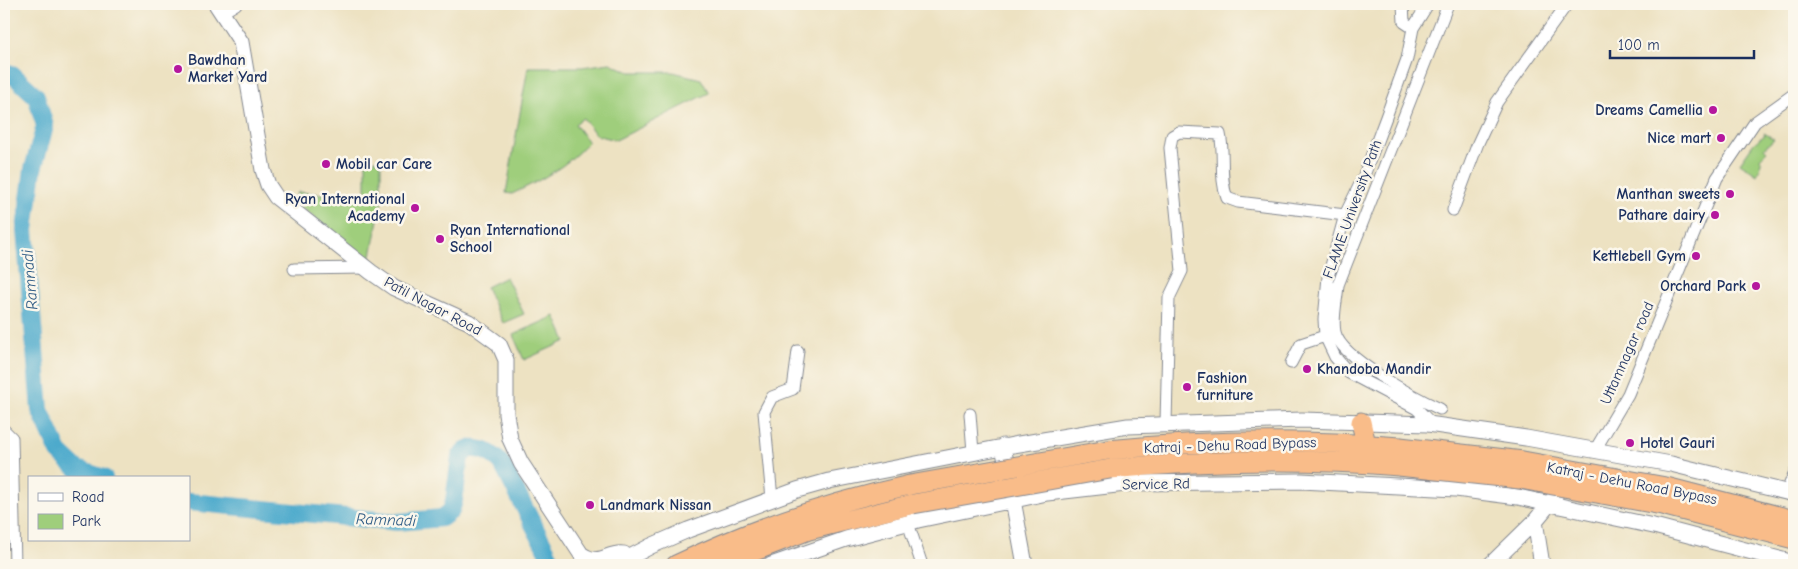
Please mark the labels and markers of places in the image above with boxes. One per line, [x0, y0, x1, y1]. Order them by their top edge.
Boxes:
place label: Bawdhan Market Yard [188, 51, 267, 86]
marker: Bawdhan Market Yard [172, 63, 184, 75]
place label: Dreams Camellia [1595, 101, 1703, 119]
marker: Dreams Camellia [1707, 104, 1719, 116]
place label: Nice mart [1647, 129, 1712, 147]
marker: Nice mart [1715, 132, 1727, 144]
place label: Mobil car Care [336, 155, 432, 173]
marker: Mobil car Care [320, 158, 332, 170]
place label: Manthan sweets [1616, 185, 1720, 203]
marker: Manthan sweets [1724, 188, 1736, 200]
place label: Ryan International Academy [285, 190, 405, 225]
marker: Ryan International Academy [409, 202, 421, 214]
place label: Pathare dairy [1618, 206, 1705, 224]
marker: Pathare dairy [1709, 209, 1721, 221]
place label: Ryan International School [450, 221, 570, 256]
marker: Ryan International School [434, 233, 446, 245]
place label: Kettlebell Gym [1592, 247, 1686, 265]
marker: Kettlebell Gym [1690, 250, 1702, 262]
place label: Orchard Park [1660, 277, 1747, 295]
marker: Orchard Park [1750, 280, 1762, 292]
place label: Khandoba Mandir [1317, 360, 1431, 378]
marker: Khandoba Mandir [1301, 363, 1313, 375]
place label: Fashion furniture [1196, 369, 1253, 404]
marker: Fashion furniture [1181, 381, 1193, 393]
place label: Hotel Gauri [1640, 434, 1715, 452]
marker: Hotel Gauri [1624, 437, 1636, 449]
place label: Landmark Nissan [600, 496, 711, 514]
marker: Landmark Nissan [584, 499, 596, 511]

